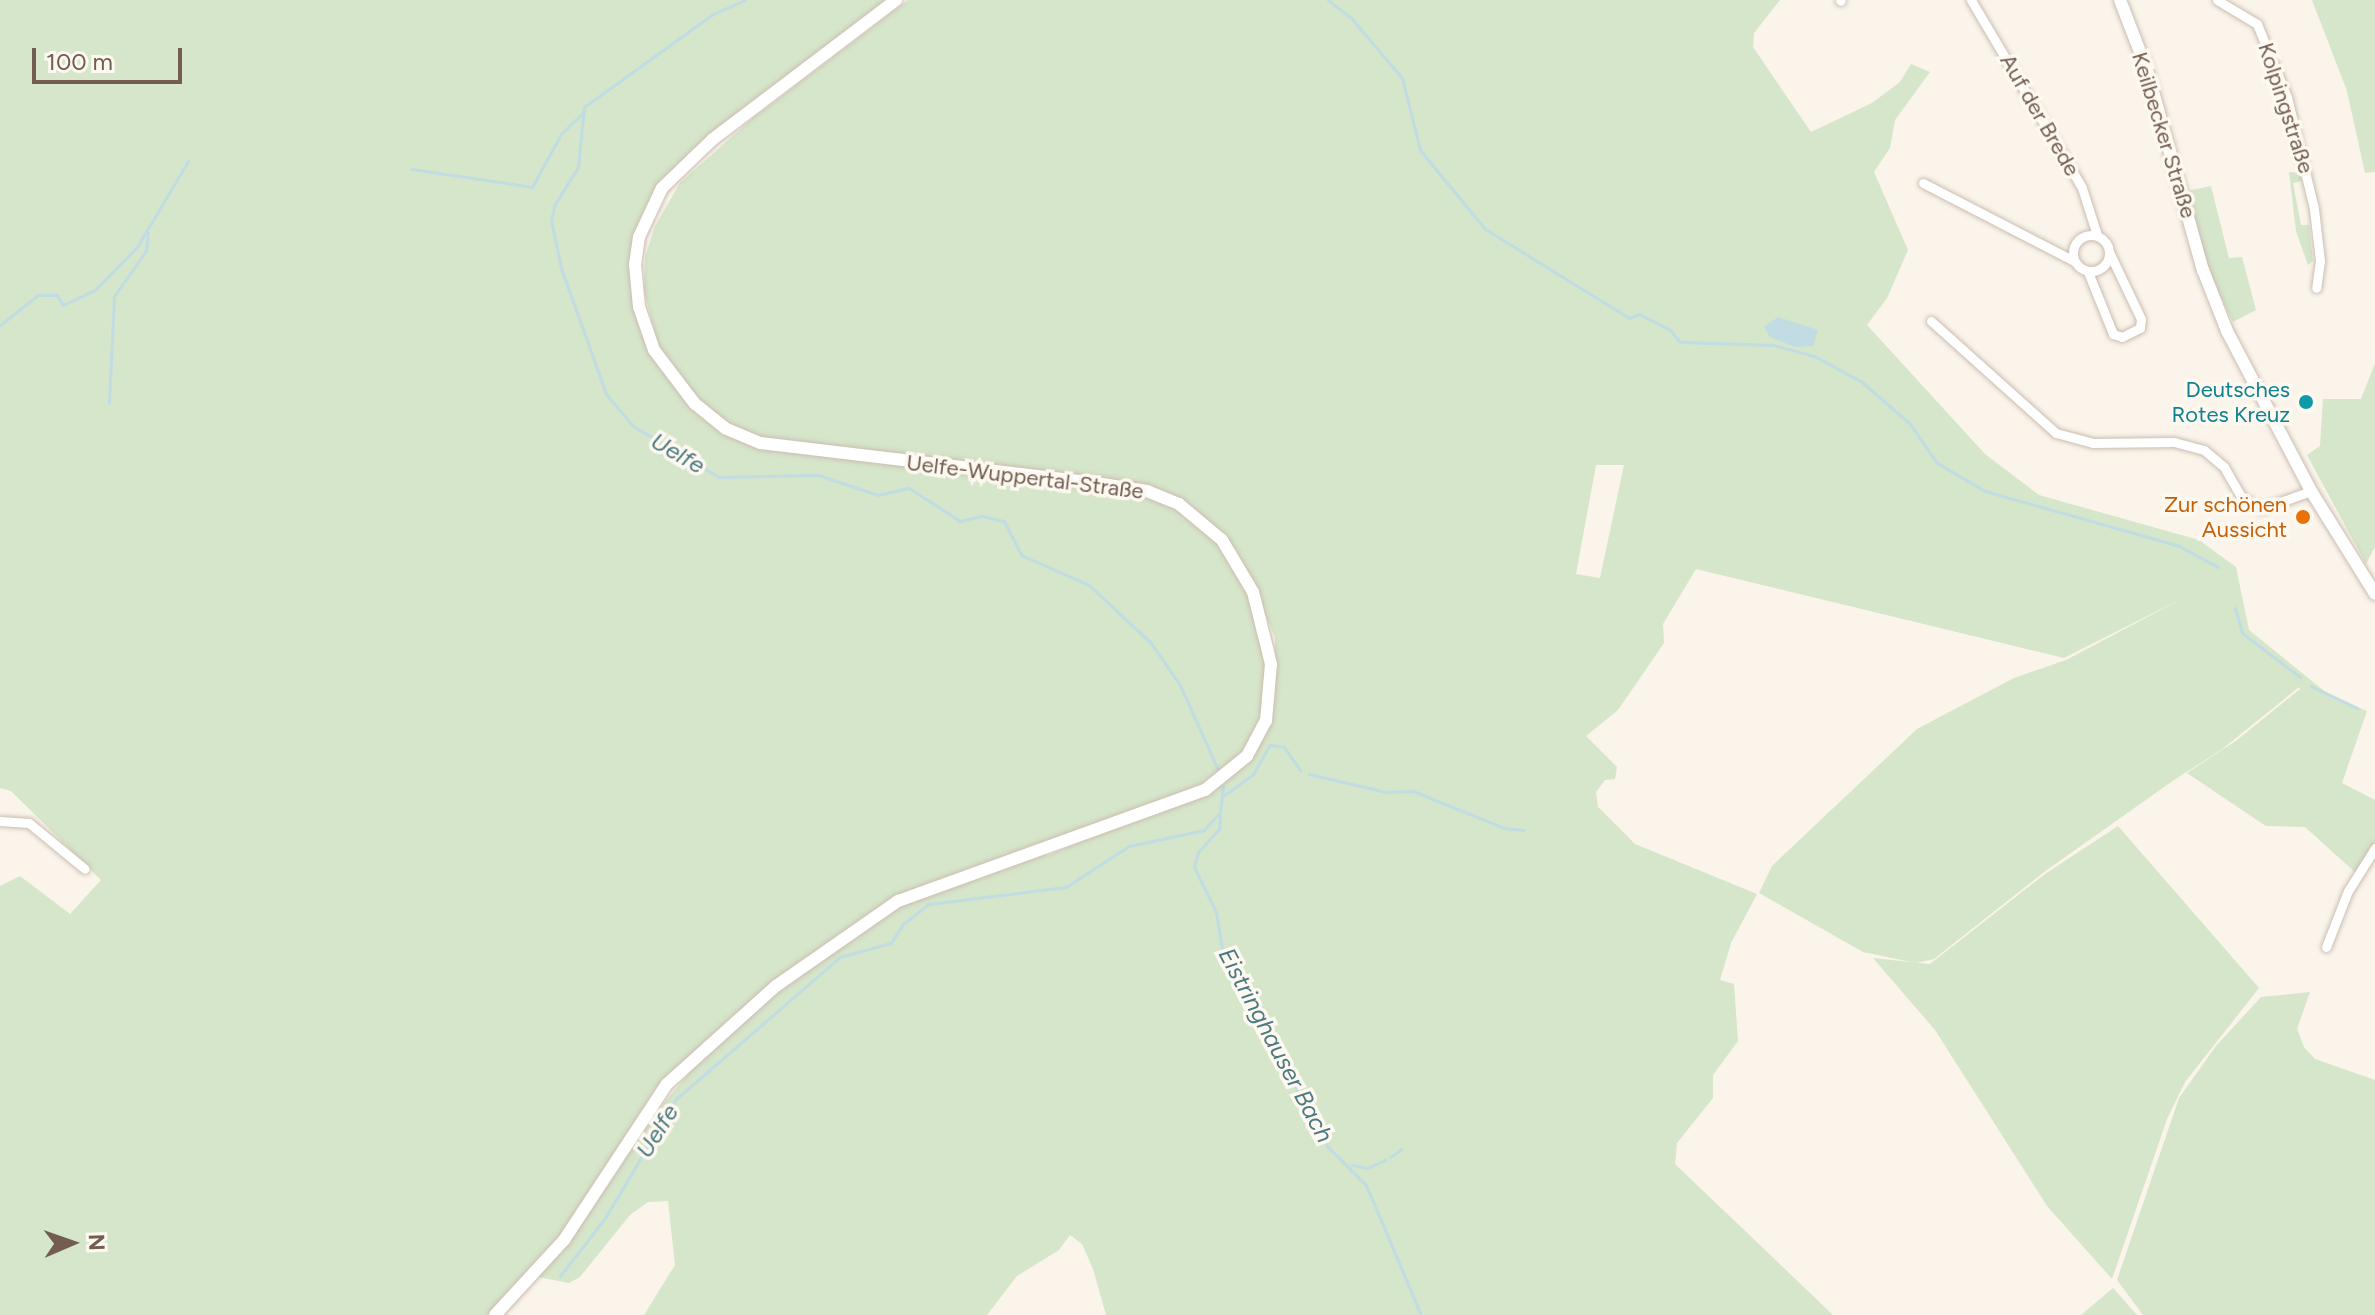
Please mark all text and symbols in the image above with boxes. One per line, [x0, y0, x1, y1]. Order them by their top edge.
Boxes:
scale bar [36, 32, 186, 82]
street label: Kolpingstraße [2252, 39, 2320, 177]
text: 100 m [46, 47, 113, 76]
street label: Auf der Brede [1994, 49, 2086, 181]
street label: Keilbecker Straße [2126, 49, 2202, 221]
place label: Deutsches Rotes Kreuz [2172, 376, 2290, 428]
marker: Deutsches Rotes Kreuz [2297, 393, 2315, 411]
water label: Uelfe [646, 426, 710, 480]
street label: Uelfe-Wuppertal-Straße [905, 449, 1145, 505]
place label: Zur schönen Aussicht [2164, 491, 2287, 542]
marker: Zur schönen Aussicht [2294, 508, 2312, 526]
water label: Eistringhauser Bach [1213, 943, 1339, 1147]
water label: Uelfe [630, 1099, 684, 1163]
north arrow [32, 1203, 112, 1283]
text: N [83, 1233, 110, 1251]

